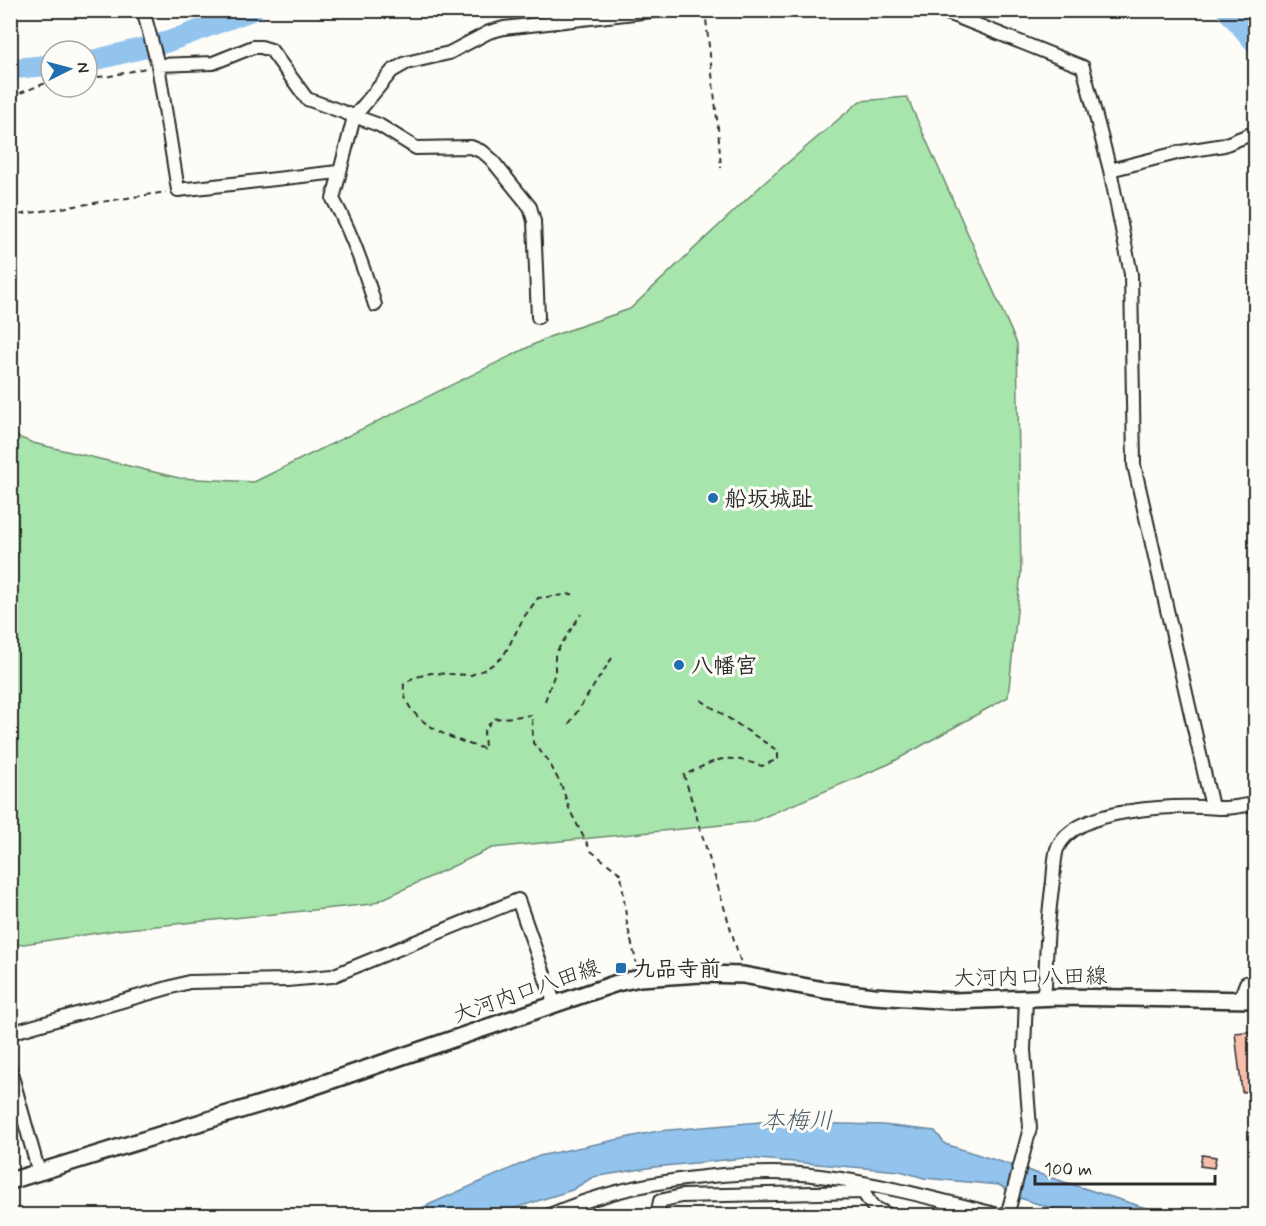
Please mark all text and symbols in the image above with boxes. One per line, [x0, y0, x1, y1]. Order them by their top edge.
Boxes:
north arrow [39, 39, 99, 99]
text: N [71, 61, 93, 74]
place label: 船坂城趾 [725, 486, 813, 514]
marker: 船坂城趾 [706, 491, 720, 505]
place label: 八幡宮 [691, 653, 757, 681]
marker: 八幡宮 [672, 658, 686, 672]
street label: 大河内口八田線 [449, 954, 604, 1030]
place label: 九品寺前 [633, 956, 721, 984]
marker: 九品寺前 [614, 961, 628, 975]
street label: 大河内口八田線 [953, 963, 1107, 993]
water label: 本梅川 [761, 1106, 833, 1137]
scale bar [1035, 1148, 1215, 1186]
text: 100 m [1044, 1158, 1092, 1182]

